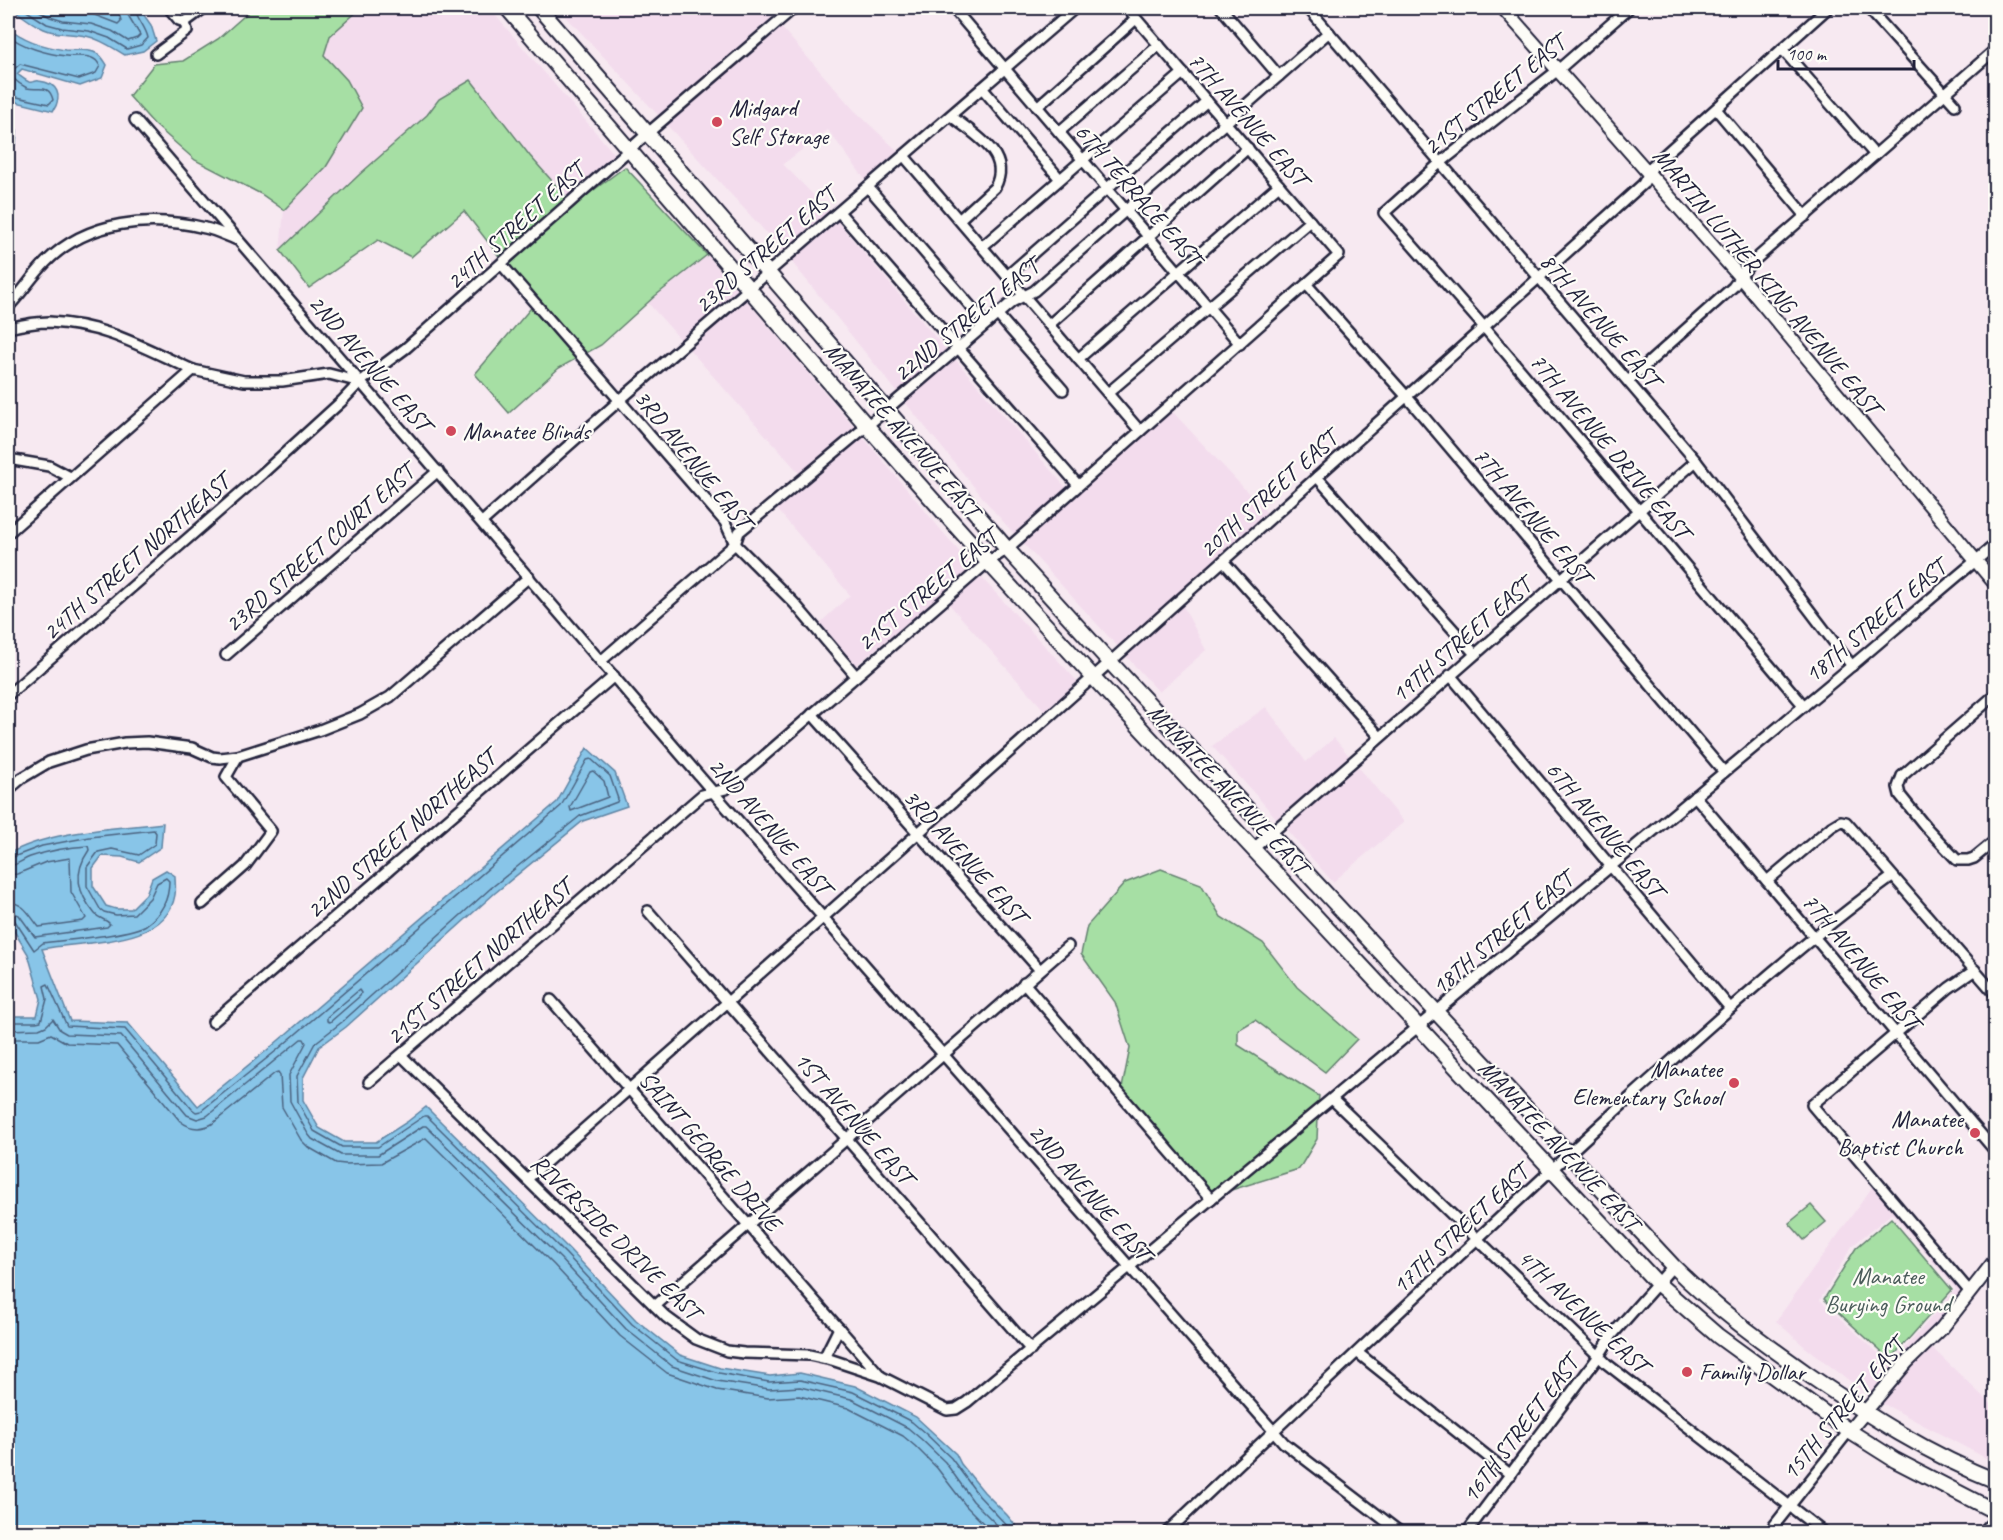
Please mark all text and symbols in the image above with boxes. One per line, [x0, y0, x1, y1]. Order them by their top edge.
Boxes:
street label: 21ST STREET EAST [1417, 25, 1576, 161]
scale bar [1778, 33, 1914, 71]
text: 100 m [1787, 43, 1828, 65]
street label: 7TH AVENUE EAST [1181, 46, 1318, 197]
place label: Midgard Self Storage [729, 93, 830, 151]
marker: Midgard Self Storage [710, 115, 724, 129]
street label: 6TH TERRACE EAST [1068, 117, 1212, 276]
street label: MARTIN LUTHER KING AVENUE EAST [1647, 142, 1891, 425]
street label: 24TH STREET EAST [440, 152, 595, 296]
street label: 23RD STREET EAST [688, 176, 846, 320]
street label: 8TH AVENUE EAST [1533, 247, 1670, 398]
street label: 22ND STREET EAST [887, 248, 1050, 388]
street label: 2ND AVENUE EAST [302, 288, 442, 442]
street label: MANATEE AVENUE EAST [818, 336, 990, 528]
street label: 7TH AVENUE DRIVE EAST [1523, 347, 1701, 550]
street label: 3RD AVENUE EAST [628, 383, 762, 539]
place label: Manatee Blinds [463, 416, 592, 446]
street label: 20TH STREET EAST [1193, 420, 1348, 564]
marker: Manatee Blinds [444, 424, 458, 438]
street label: 7TH AVENUE EAST [1466, 441, 1601, 594]
street label: 23RD STREET COURT EAST [218, 454, 424, 639]
street label: 24TH STREET NORTHEAST [36, 464, 240, 647]
street label: 21ST STREET EAST [851, 519, 1008, 657]
street label: 18TH STREET EAST [1798, 549, 1956, 689]
street label: 19TH STREET EAST [1385, 567, 1542, 709]
street label: MANATEE AVENUE EAST [1141, 697, 1318, 884]
street label: 22ND STREET NORTHEAST [300, 739, 507, 925]
street label: 2ND AVENUE EAST [702, 751, 842, 905]
street label: 6TH AVENUE EAST [1539, 755, 1674, 908]
street label: 3RD AVENUE EAST [897, 783, 1037, 934]
street label: 18TH STREET EAST [1425, 861, 1583, 1001]
street label: 21ST STREET NORTHEAST [380, 869, 583, 1051]
street label: 7TH AVENUE EAST [1795, 887, 1930, 1040]
street label: 1ST AVENUE EAST [788, 1045, 924, 1195]
street label: MANATEE AVENUE EAST [1472, 1053, 1649, 1240]
place label: Manatee Elementary School [1572, 1054, 1726, 1112]
street label: SAINT GEORGE DRIVE [632, 1065, 790, 1240]
marker: Manatee Elementary School [1727, 1076, 1741, 1090]
place label: Manatee Baptist Church [1837, 1104, 1965, 1162]
street label: 2ND AVENUE EAST [1022, 1117, 1162, 1271]
marker: Manatee Baptist Church [1968, 1126, 1982, 1140]
street label: RIVERSIDE DRIVE EAST [525, 1148, 711, 1330]
street label: 17TH STREET EAST [1386, 1154, 1539, 1300]
street label: 4TH AVENUE EAST [1511, 1243, 1659, 1383]
park label: Manatee Burying Ground [1825, 1261, 1954, 1319]
street label: 15TH STREET EAST [1775, 1328, 1915, 1486]
street label: 16TH STREET EAST [1455, 1345, 1588, 1508]
place label: Family Dollar [1699, 1357, 1808, 1387]
marker: Family Dollar [1680, 1365, 1694, 1379]

